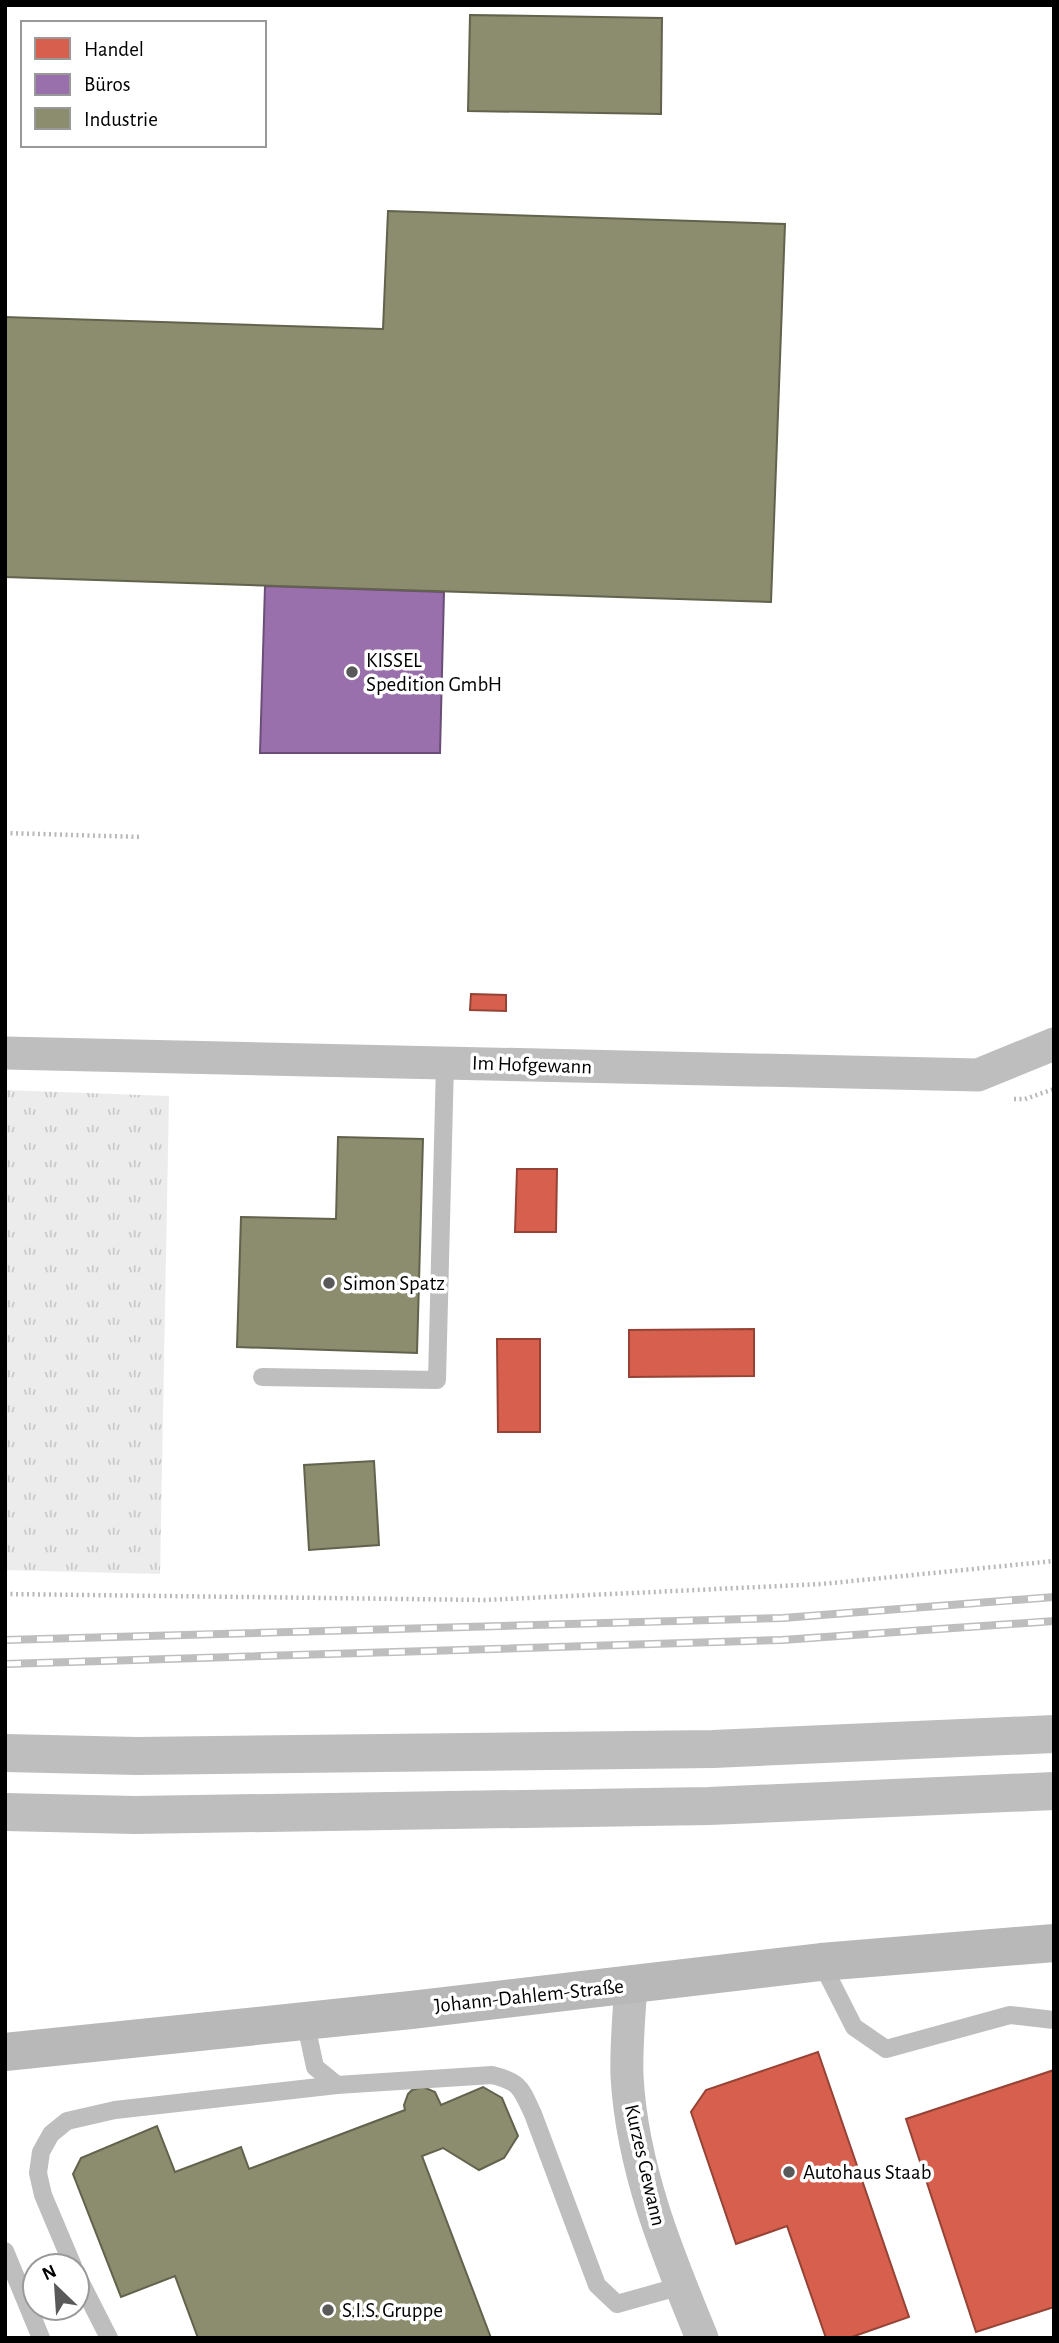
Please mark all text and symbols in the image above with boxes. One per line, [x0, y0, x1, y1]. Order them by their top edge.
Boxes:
legend [21, 21, 266, 147]
text: Handel [84, 39, 144, 60]
text: Büros [84, 74, 131, 95]
text: Industrie [84, 109, 158, 130]
place label: KISSEL Spedition GmbH [366, 650, 502, 695]
marker: KISSEL Spedition GmbH [344, 664, 360, 680]
street label: Im Hofgewann [472, 1052, 592, 1078]
place label: Simon Spatz [343, 1273, 445, 1294]
marker: Simon Spatz [321, 1275, 337, 1291]
street label: Johann-Dahlem-Straße [433, 1976, 625, 2016]
street label: Kurzes Gewann [621, 2102, 669, 2228]
place label: Autohaus Staab [803, 2162, 932, 2183]
marker: Autohaus Staab [781, 2164, 797, 2180]
north arrow [21, 2252, 91, 2322]
text: N [39, 2262, 59, 2284]
place label: S.I.S. Gruppe [342, 2300, 443, 2321]
marker: S.I.S. Gruppe [320, 2302, 336, 2318]

